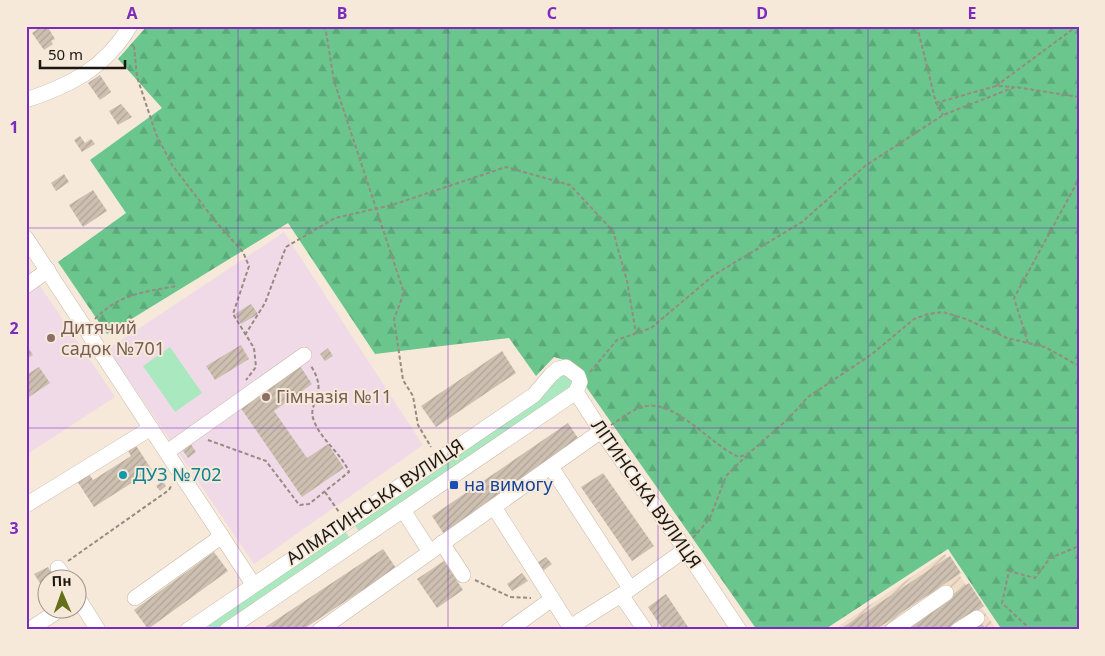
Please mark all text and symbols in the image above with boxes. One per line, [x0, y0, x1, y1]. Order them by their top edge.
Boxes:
text: A [126, 2, 138, 24]
text: B [337, 2, 347, 24]
text: C [547, 2, 557, 24]
text: D [756, 2, 768, 24]
text: E [968, 2, 977, 24]
scale bar [40, 38, 125, 70]
text: 50 m [48, 44, 83, 64]
text: 1 [9, 116, 19, 138]
place label: Дитячий садок №701 [61, 315, 165, 360]
text: 2 [9, 317, 19, 339]
marker: Дитячий садок №701 [45, 332, 57, 344]
place label: Гімназія №11 [276, 384, 392, 408]
marker: Гімназія №11 [260, 391, 272, 403]
street label: ЛІТИНСЬКА ВУЛИЦЯ [586, 414, 707, 573]
street label: АЛМАТИНСЬКА ВУЛИЦЯ [281, 433, 468, 570]
place label: ДУЗ №702 [133, 462, 222, 486]
marker: ДУЗ №702 [117, 469, 129, 481]
place label: на вимогу [464, 472, 553, 496]
marker: на вимогу [448, 479, 460, 491]
text: 3 [9, 517, 19, 539]
north arrow [38, 568, 88, 618]
text: Пн [51, 571, 72, 590]

